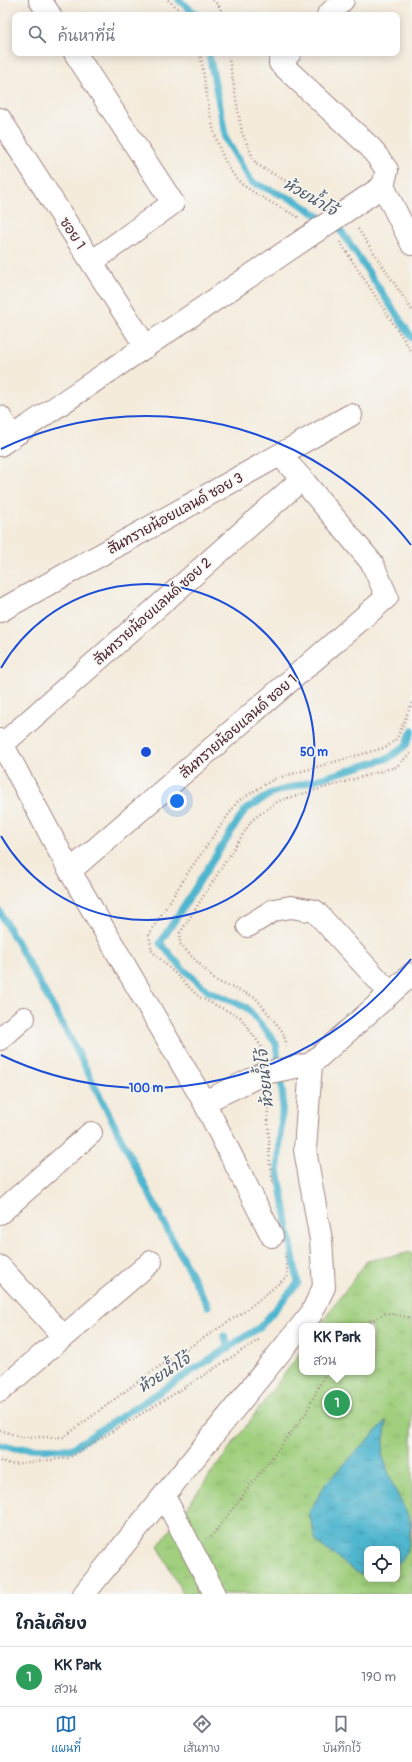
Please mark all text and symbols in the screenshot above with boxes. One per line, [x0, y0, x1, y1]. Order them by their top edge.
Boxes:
search box [12, 12, 400, 56]
icon: search [26, 23, 48, 45]
text: ค้นหาที่นี่ [58, 27, 115, 46]
water label: ห้วยน้ำโจ้ [280, 170, 346, 222]
street label: ซอย 1 [56, 214, 89, 252]
street label: สันทรายน้อยแลนด์ ซอย 3 [104, 468, 246, 558]
street label: สันทรายน้อยแลนด์ ซอย 2 [89, 553, 215, 669]
street label: สันทรายน้อยแลนด์ ซอย 1 [175, 670, 301, 782]
centre of rings [139, 745, 153, 759]
text: 50 m [300, 745, 328, 760]
your location [167, 791, 187, 811]
water label: ห้วยน้ำโจ้ [248, 1045, 278, 1109]
text: 100 m [129, 1081, 164, 1096]
popup [299, 1323, 375, 1375]
text: KK Park [313, 1328, 361, 1347]
water label: ห้วยน้ำโจ้ [132, 1343, 197, 1397]
text: สวน [313, 1353, 336, 1369]
pin: 1 [324, 1388, 350, 1418]
map controls [364, 1546, 400, 1582]
button: locate [364, 1546, 400, 1582]
text: ใกล้เคียง [16, 1613, 87, 1634]
text: KK Park [54, 1656, 102, 1675]
text: 1 [26, 1669, 32, 1685]
text: 190 m [361, 1669, 396, 1685]
text: สวน [54, 1681, 77, 1697]
tab: แผนที่ [51, 1713, 81, 1756]
tab: เส้นทาง [183, 1713, 220, 1756]
tab: บันทึกไว้ [322, 1713, 361, 1756]

